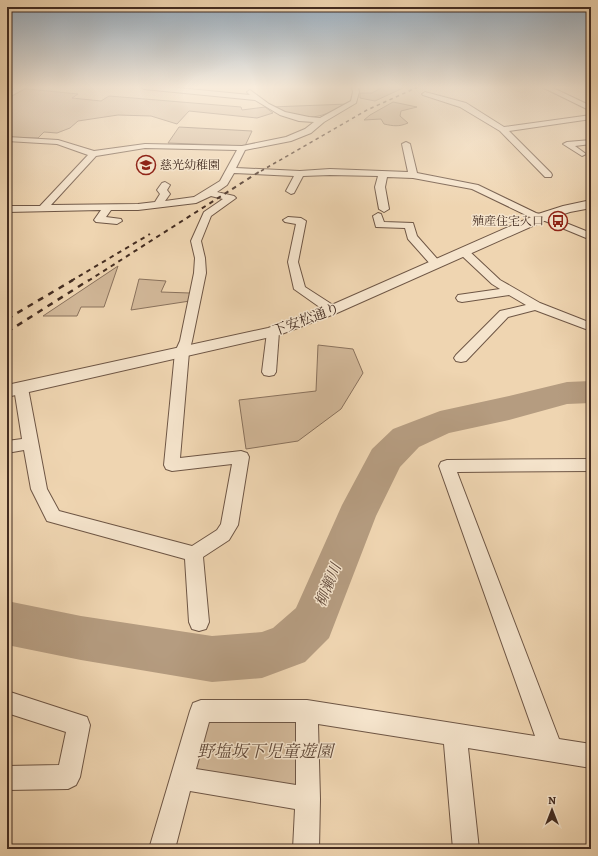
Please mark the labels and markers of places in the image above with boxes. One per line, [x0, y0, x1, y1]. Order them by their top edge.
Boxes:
school or university icon: 慈光幼稚園 [135, 154, 157, 176]
place label: 慈光幼稚園 [160, 157, 220, 173]
bus stop icon: 殖産住宅入口 [547, 210, 569, 232]
place label: 殖産住宅入口 [472, 213, 544, 229]

